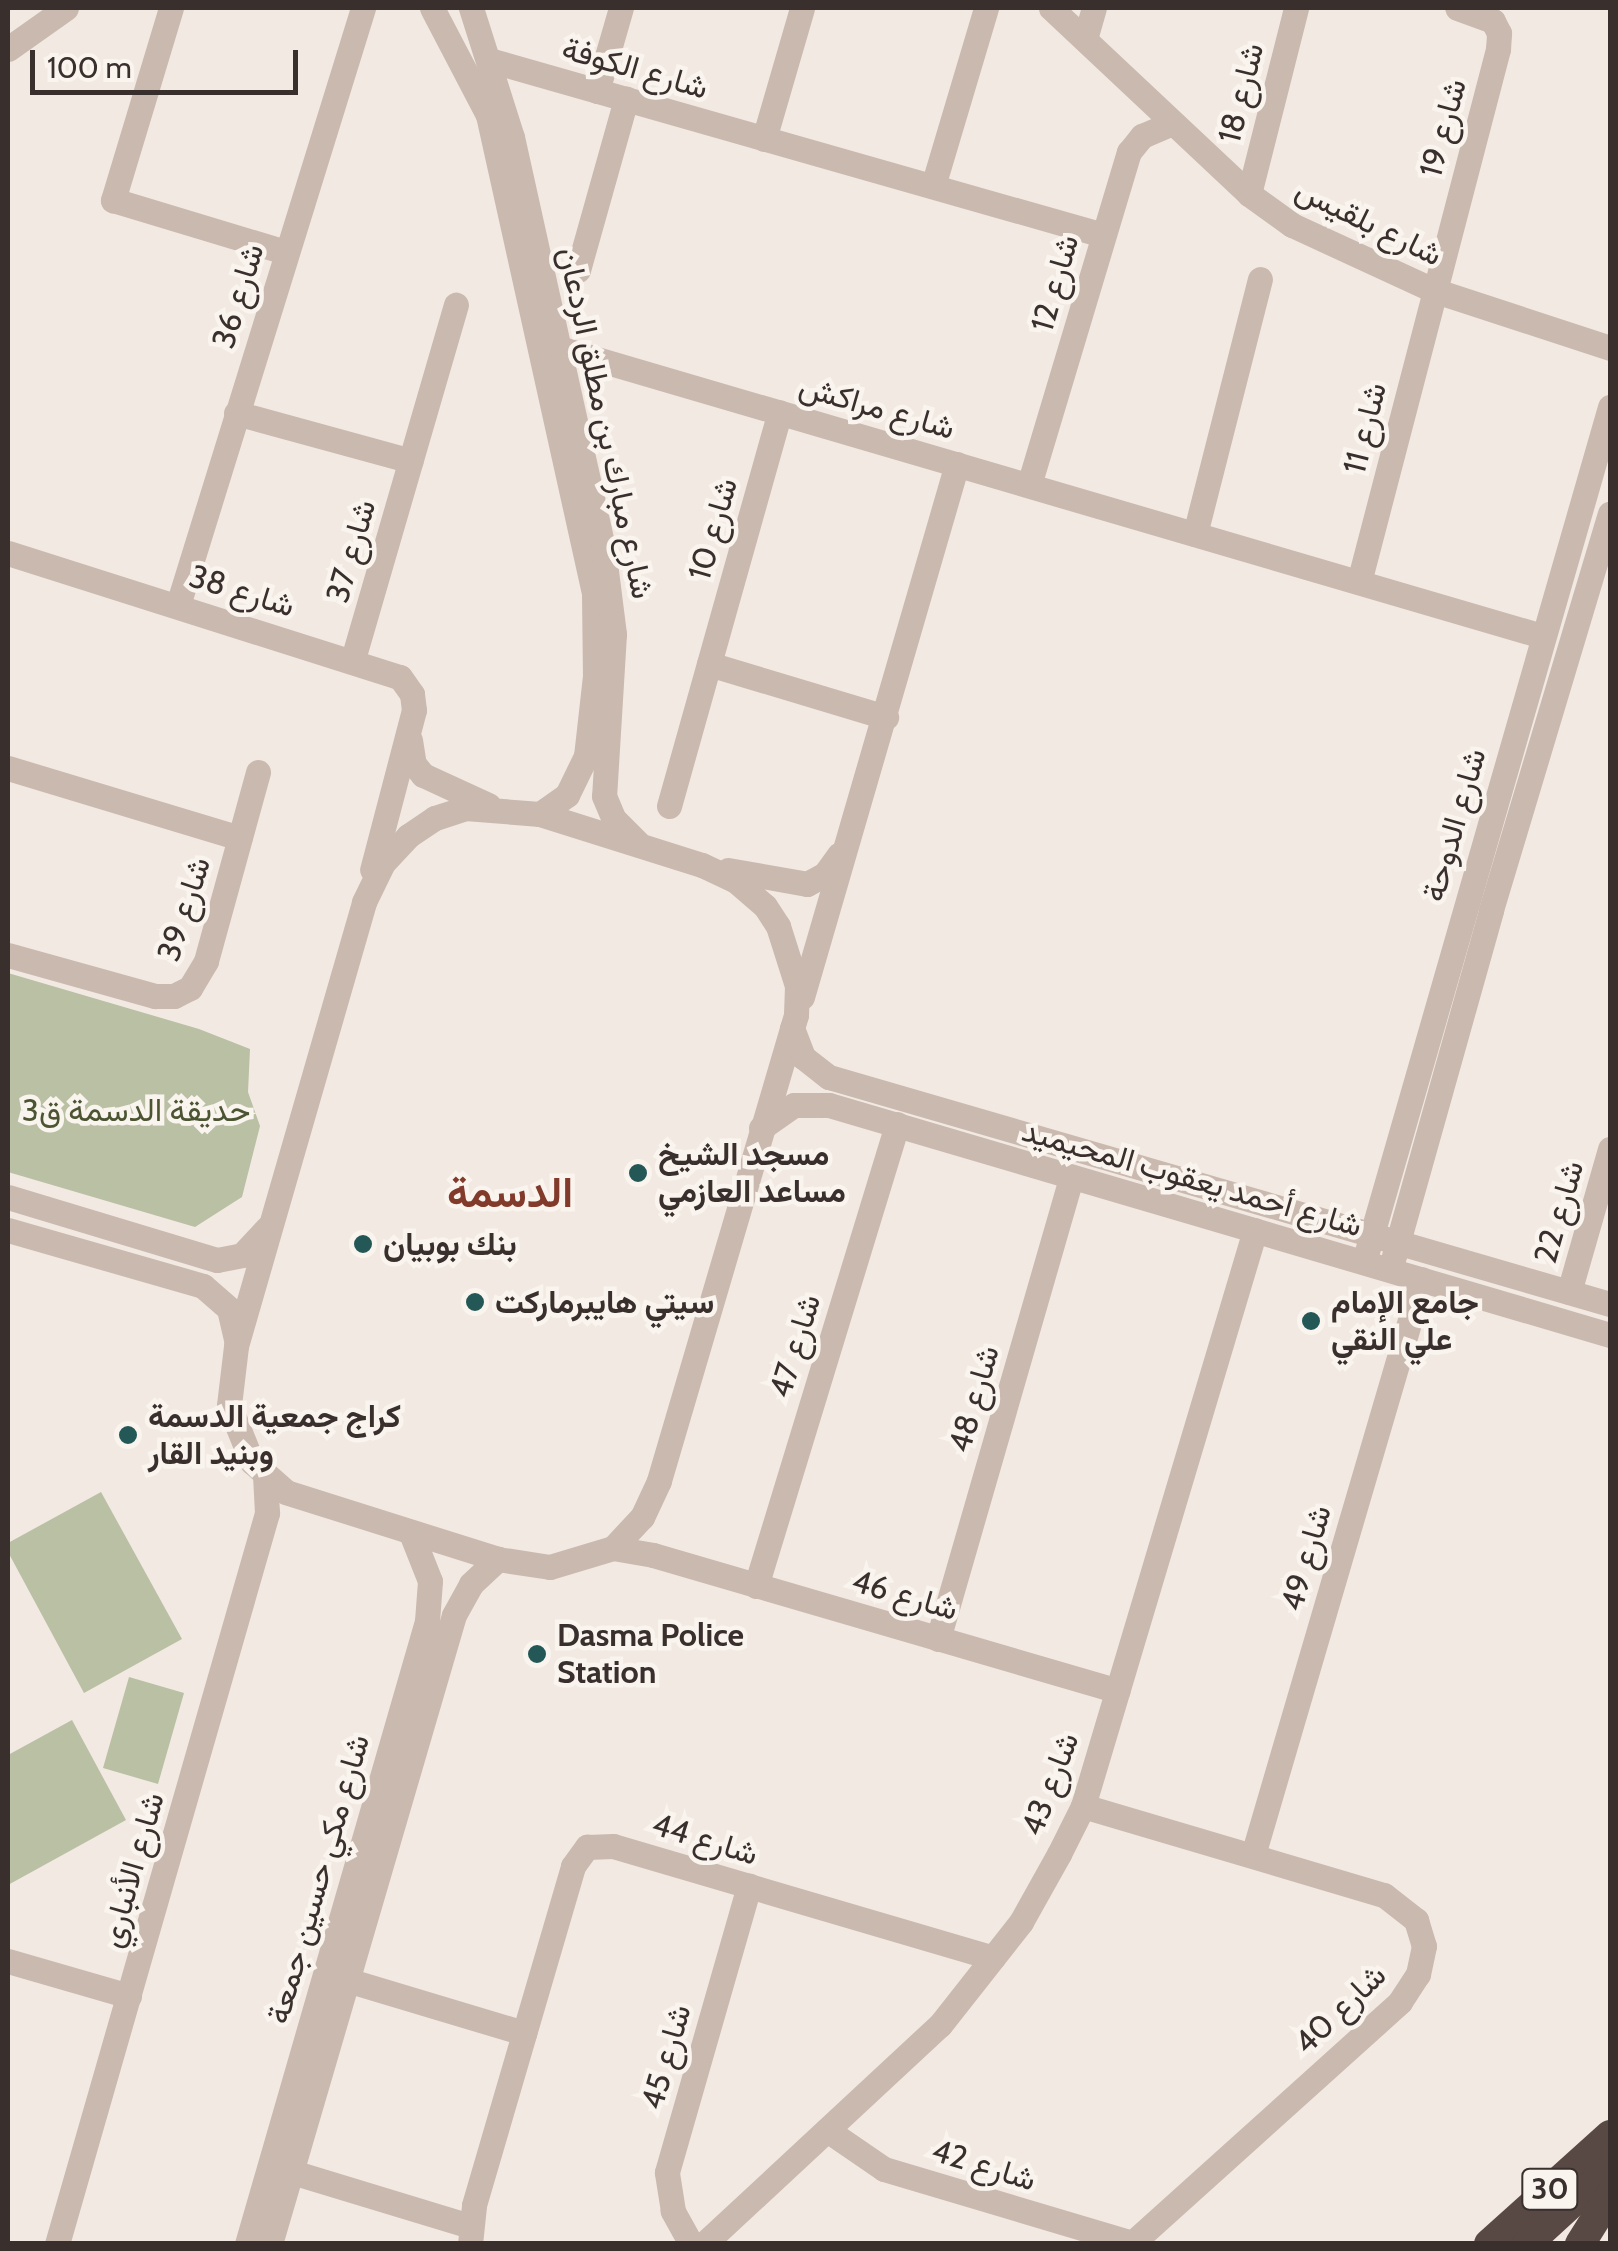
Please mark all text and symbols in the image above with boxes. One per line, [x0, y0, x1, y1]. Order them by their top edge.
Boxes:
street label: شارع الكوفة [558, 29, 712, 107]
scale bar [35, 30, 302, 92]
street label: شارع 18 [1210, 39, 1272, 147]
text: 100 m [47, 49, 132, 86]
street label: شارع 19 [1411, 75, 1475, 181]
street label: شارع بلقيس [1289, 170, 1449, 274]
street label: شارع 12 [1023, 230, 1087, 336]
street label: شارع 36 [204, 239, 272, 353]
street label: شارع مبارك بن مطلق الردعان [550, 244, 662, 602]
street label: شارع مراكش [795, 366, 959, 448]
street label: شارع 11 [1335, 379, 1395, 477]
street label: شارع 10 [680, 474, 746, 584]
street label: شارع 37 [318, 495, 384, 607]
street label: شارع 38 [185, 557, 299, 625]
street label: شارع الدوحة [1414, 744, 1494, 906]
street label: شارع 39 [149, 852, 219, 966]
park label: حديقة الدسمة ق3 [22, 1091, 250, 1129]
street label: شارع أحمد يعقوب المحيميد [1018, 1111, 1366, 1245]
place label: مسجد الشيخ مساعد العازمي [658, 1136, 846, 1211]
street label: شارع 22 [1526, 1156, 1592, 1268]
marker: مسجد الشيخ مساعد العازمي [627, 1162, 649, 1184]
district label: الدسمة [447, 1167, 573, 1217]
place label: بنك بوبيان [383, 1225, 517, 1263]
marker: بنك بوبيان [352, 1233, 374, 1255]
place label: سيتي هايبرماركت [495, 1283, 714, 1321]
place label: جامع الإمام علي النقي [1331, 1284, 1479, 1359]
street label: شارع 47 [761, 1290, 829, 1402]
marker: سيتي هايبرماركت [464, 1291, 486, 1313]
marker: جامع الإمام علي النقي [1300, 1310, 1322, 1332]
street label: شارع 48 [940, 1341, 1008, 1457]
place label: كراج جمعية الدسمة وبنيد القار [148, 1398, 401, 1473]
marker: كراج جمعية الدسمة وبنيد القار [117, 1424, 139, 1446]
street label: شارع 49 [1273, 1501, 1339, 1615]
street label: شارع 46 [848, 1562, 962, 1628]
place label: Dasma Police Station [557, 1617, 744, 1692]
marker: Dasma Police Station [526, 1643, 548, 1665]
street label: شارع 43 [1013, 1727, 1087, 1841]
street label: شارع مكي حسين جمعة [258, 1730, 378, 2028]
street label: شارع الأنباري [92, 1788, 172, 1952]
street label: شارع 44 [647, 1805, 763, 1873]
street label: شارع 40 [1286, 1956, 1394, 2062]
street label: شارع 45 [633, 2000, 699, 2114]
street label: شارع 42 [927, 2131, 1041, 2199]
road number: 30 [1520, 2164, 1580, 2214]

